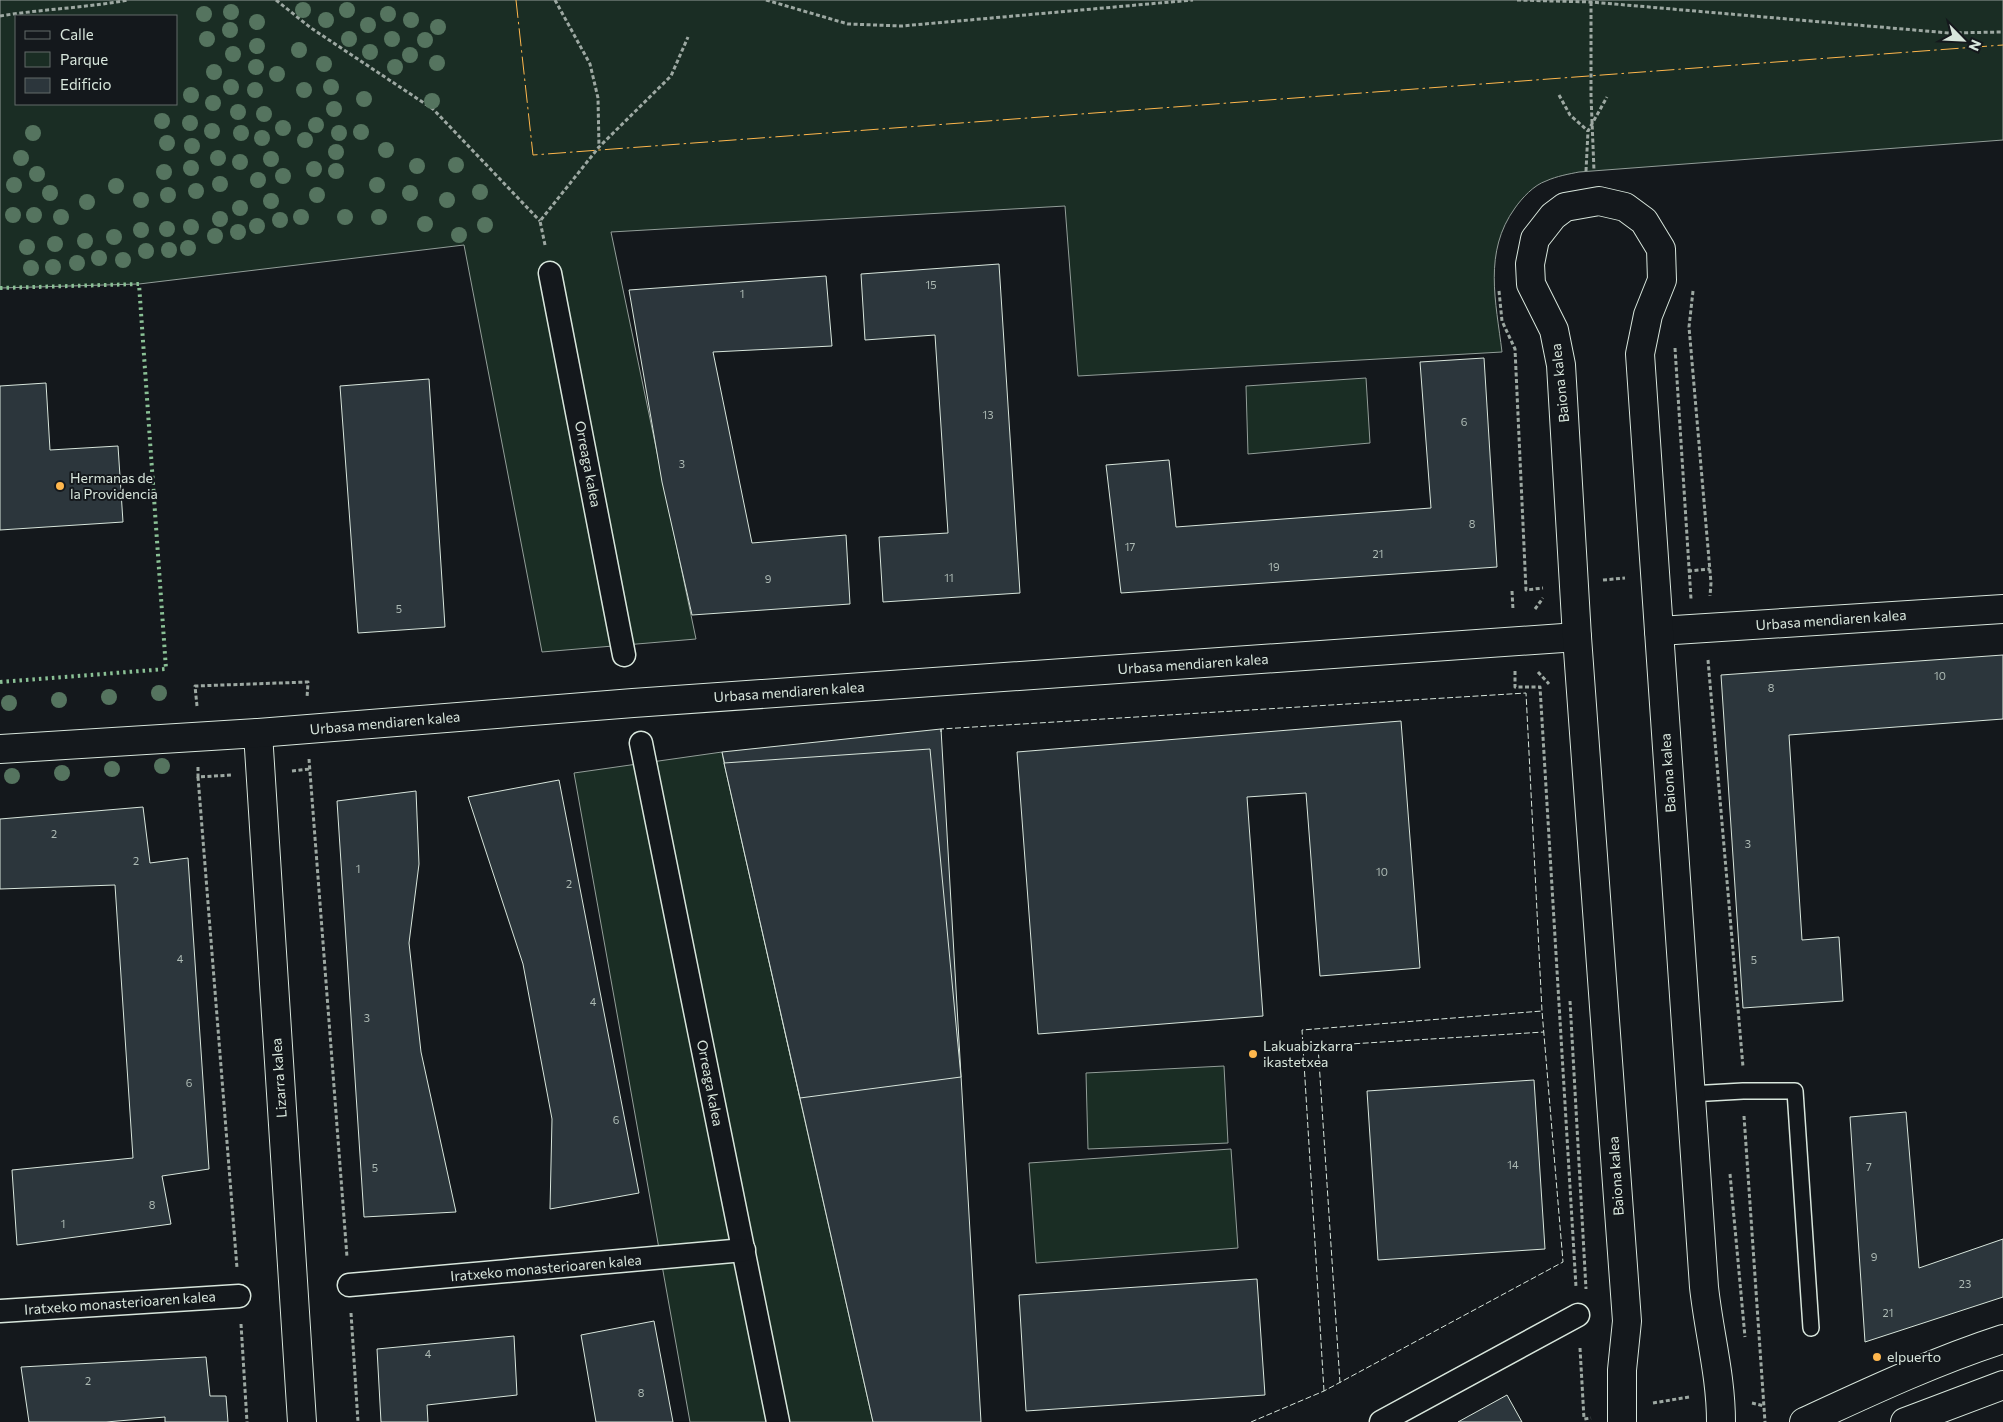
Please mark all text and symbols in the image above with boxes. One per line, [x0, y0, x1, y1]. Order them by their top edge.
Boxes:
legend [15, 15, 178, 105]
north arrow [1938, 15, 1988, 65]
text: Calle [60, 25, 94, 43]
text: N [1965, 37, 1985, 54]
text: Parque [60, 50, 108, 68]
text: Edificio [60, 75, 111, 93]
house number: 15 [925, 278, 937, 291]
house number: 1 [740, 287, 744, 300]
street label: Baiona kalea [1547, 343, 1572, 423]
house number: 13 [983, 408, 993, 421]
house number: 6 [1461, 415, 1468, 428]
street label: Orreaga kalea [572, 419, 605, 509]
house number: 3 [679, 457, 685, 470]
place label: Hermanas de la Providencia [70, 469, 158, 502]
marker: Hermanas de la Providencia [54, 480, 66, 492]
house number: 8 [1469, 517, 1476, 530]
house number: 17 [1125, 540, 1135, 553]
house number: 21 [1373, 547, 1383, 560]
house number: 19 [1268, 560, 1280, 573]
house number: 11 [944, 571, 954, 584]
house number: 9 [765, 572, 772, 585]
house number: 5 [396, 602, 402, 615]
street label: Urbasa mendiaren kalea [1755, 606, 1907, 633]
street label: Urbasa mendiaren kalea [1117, 650, 1269, 677]
house number: 10 [1934, 669, 1946, 682]
street label: Urbasa mendiaren kalea [713, 678, 865, 705]
house number: 8 [1768, 681, 1775, 694]
street label: Urbasa mendiaren kalea [309, 707, 461, 738]
street label: Baiona kalea [1656, 733, 1679, 813]
house number: 2 [51, 827, 57, 840]
house number: 3 [1745, 837, 1751, 850]
house number: 2 [133, 854, 139, 867]
house number: 1 [356, 862, 360, 875]
house number: 10 [1376, 865, 1388, 878]
house number: 2 [566, 877, 572, 890]
house number: 4 [177, 952, 184, 965]
house number: 5 [1751, 953, 1757, 966]
house number: 4 [590, 995, 597, 1008]
house number: 3 [364, 1011, 370, 1024]
street label: Lizarra kalea [267, 1037, 290, 1119]
place label: Lakuabizkarra ikastetxea [1263, 1037, 1353, 1070]
street label: Orreaga kalea [694, 1038, 727, 1128]
marker: Lakuabizkarra ikastetxea [1247, 1048, 1259, 1060]
house number: 6 [186, 1076, 193, 1089]
house number: 6 [613, 1113, 620, 1126]
street label: Baiona kalea [1604, 1136, 1627, 1216]
house number: 14 [1507, 1158, 1519, 1171]
house number: 7 [1866, 1160, 1872, 1173]
house number: 5 [372, 1161, 378, 1174]
house number: 8 [149, 1198, 156, 1211]
house number: 1 [61, 1217, 65, 1230]
house number: 9 [1871, 1250, 1878, 1263]
street label: Iratxeko monasterioaren kalea [450, 1251, 642, 1284]
house number: 23 [1959, 1277, 1971, 1290]
street label: Iratxeko monasterioaren kalea [24, 1287, 216, 1318]
house number: 21 [1883, 1306, 1893, 1319]
house number: 4 [425, 1347, 432, 1360]
place label: elpuerto [1887, 1348, 1941, 1365]
marker: elpuerto [1871, 1351, 1883, 1363]
house number: 2 [85, 1374, 91, 1387]
house number: 8 [638, 1386, 645, 1399]

